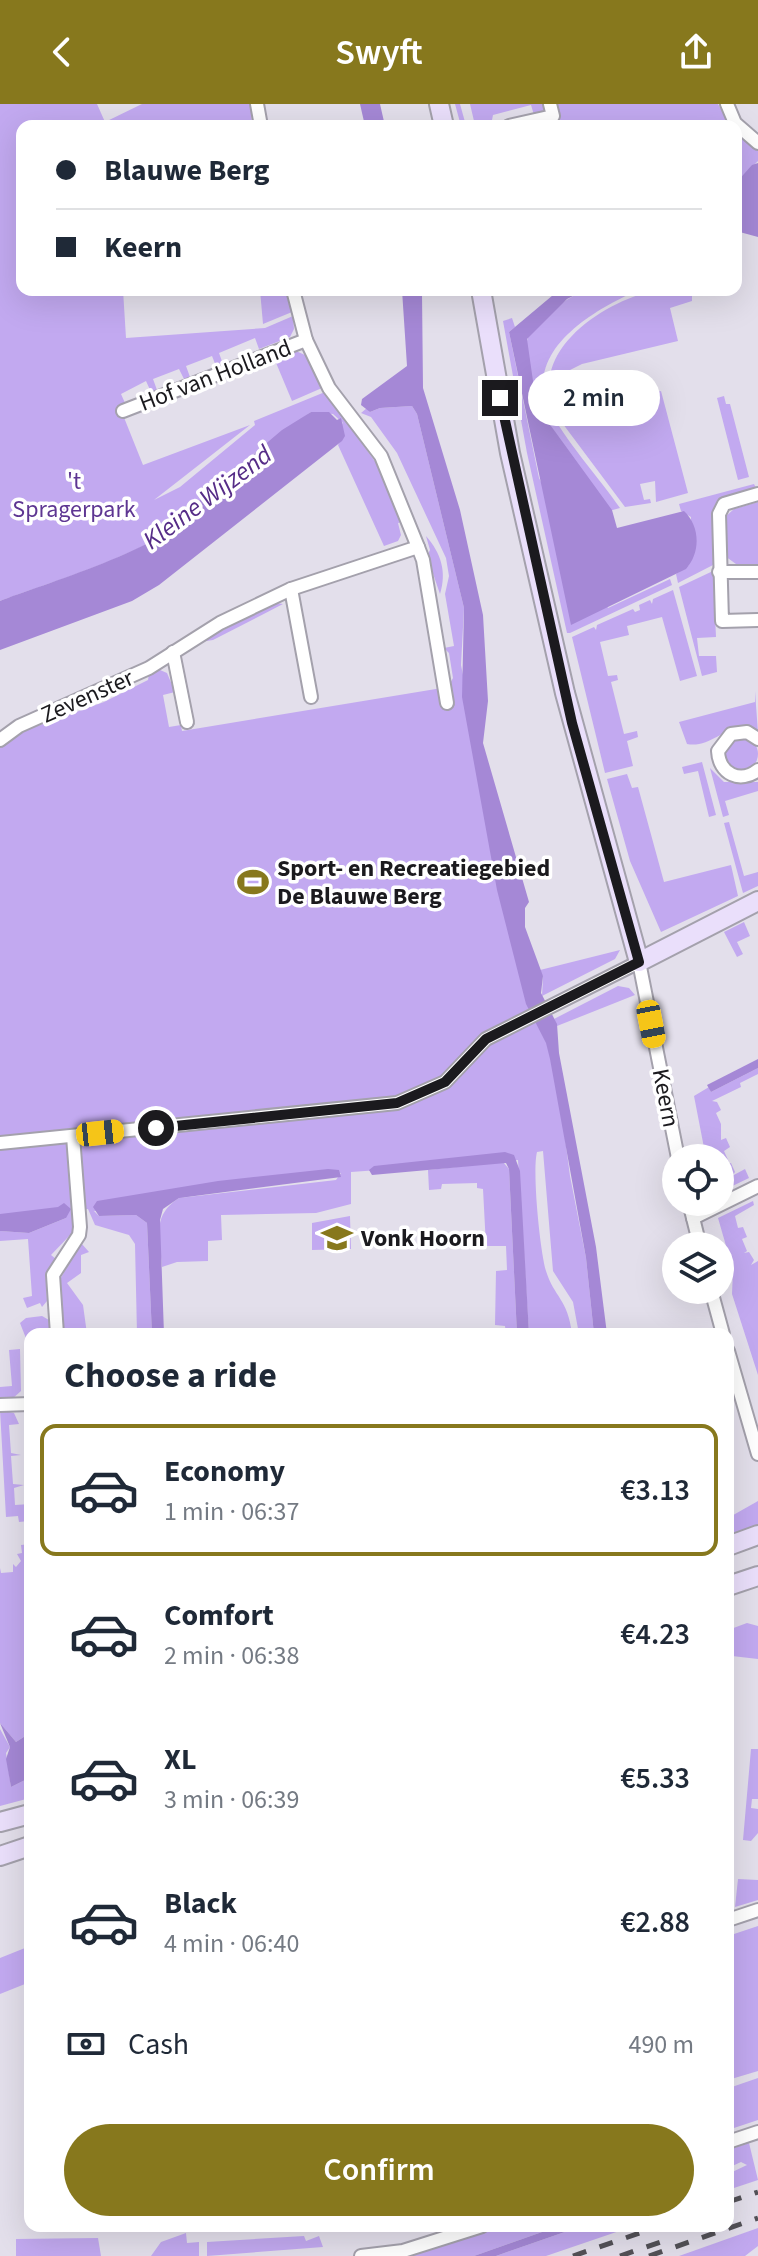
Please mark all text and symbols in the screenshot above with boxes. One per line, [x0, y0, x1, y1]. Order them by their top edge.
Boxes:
text: Swyft [335, 27, 423, 78]
icon: back [40, 30, 84, 74]
icon: share [674, 30, 718, 74]
text: Blauwe Berg [104, 149, 270, 192]
text: Keern [104, 226, 182, 269]
street label: Hof van Holland [134, 330, 296, 421]
callout: 2 min [528, 370, 660, 426]
text: 2 min [563, 379, 625, 416]
route end [482, 380, 518, 416]
water label: Kleine Wijzend [135, 436, 281, 558]
park label: 't Spragerpark [12, 464, 136, 527]
street label: Zevenster [35, 660, 140, 732]
place label: Sport- en Recreatiegebied De Blauwe Berg [277, 851, 550, 914]
sports icon: Sport- en Recreatiegebied De Blauwe Berg [236, 865, 270, 899]
car [635, 998, 667, 1050]
street label: Keern [643, 1066, 688, 1130]
route start [138, 1110, 174, 1146]
car [75, 1119, 125, 1147]
map controls [662, 1144, 734, 1304]
button: locate [662, 1144, 734, 1216]
school or university icon: Vonk Hoorn [320, 1221, 354, 1255]
place label: Vonk Hoorn [360, 1221, 485, 1256]
button: layers [662, 1232, 734, 1304]
text: Choose a ride [64, 1350, 277, 1401]
text: Economy [164, 1450, 285, 1493]
icon: car [68, 1454, 140, 1526]
text: €3.13 [620, 1469, 690, 1512]
text: 1 min · 06:37 [164, 1493, 299, 1530]
text: Comfort [164, 1594, 274, 1637]
icon: car [68, 1598, 140, 1670]
text: €4.23 [620, 1613, 690, 1656]
text: 2 min · 06:38 [164, 1637, 299, 1674]
text: XL [164, 1738, 197, 1781]
icon: car [68, 1742, 140, 1814]
text: €5.33 [620, 1757, 690, 1800]
text: 3 min · 06:39 [164, 1781, 299, 1818]
text: Black [164, 1882, 237, 1925]
icon: car [68, 1886, 140, 1958]
text: €2.88 [620, 1901, 690, 1944]
text: 4 min · 06:40 [164, 1925, 299, 1962]
icon: cash [64, 2022, 108, 2066]
text: Cash [128, 2023, 189, 2066]
text: 490 m [628, 2026, 694, 2063]
button: Confirm [64, 2124, 694, 2216]

